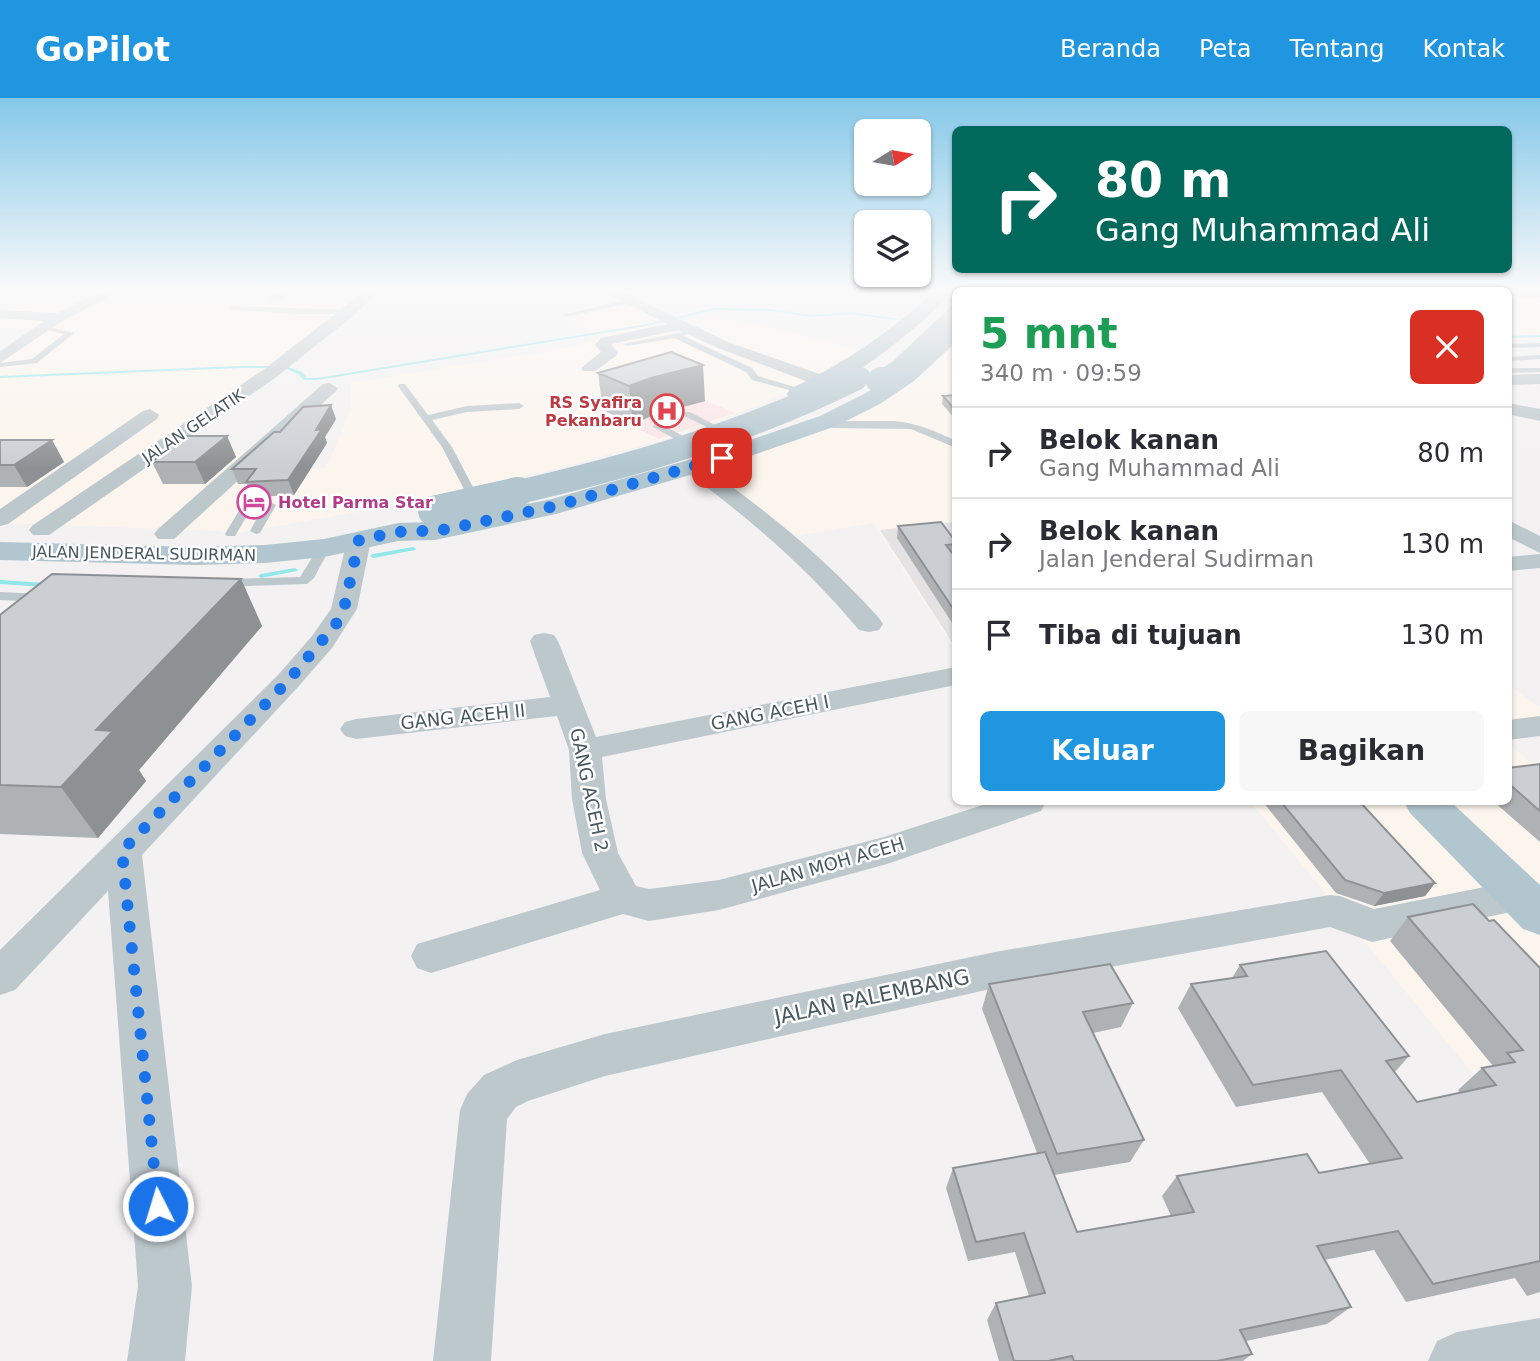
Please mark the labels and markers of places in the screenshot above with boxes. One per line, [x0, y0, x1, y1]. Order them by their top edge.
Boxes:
hospital icon: RS Syafira Pekanbaru [648, 392, 686, 430]
place label: RS Syafira Pekanbaru [545, 393, 642, 430]
pin [692, 428, 752, 488]
hotel icon: Hotel Parma Star [235, 483, 273, 521]
place label: Hotel Parma Star [278, 493, 433, 512]

